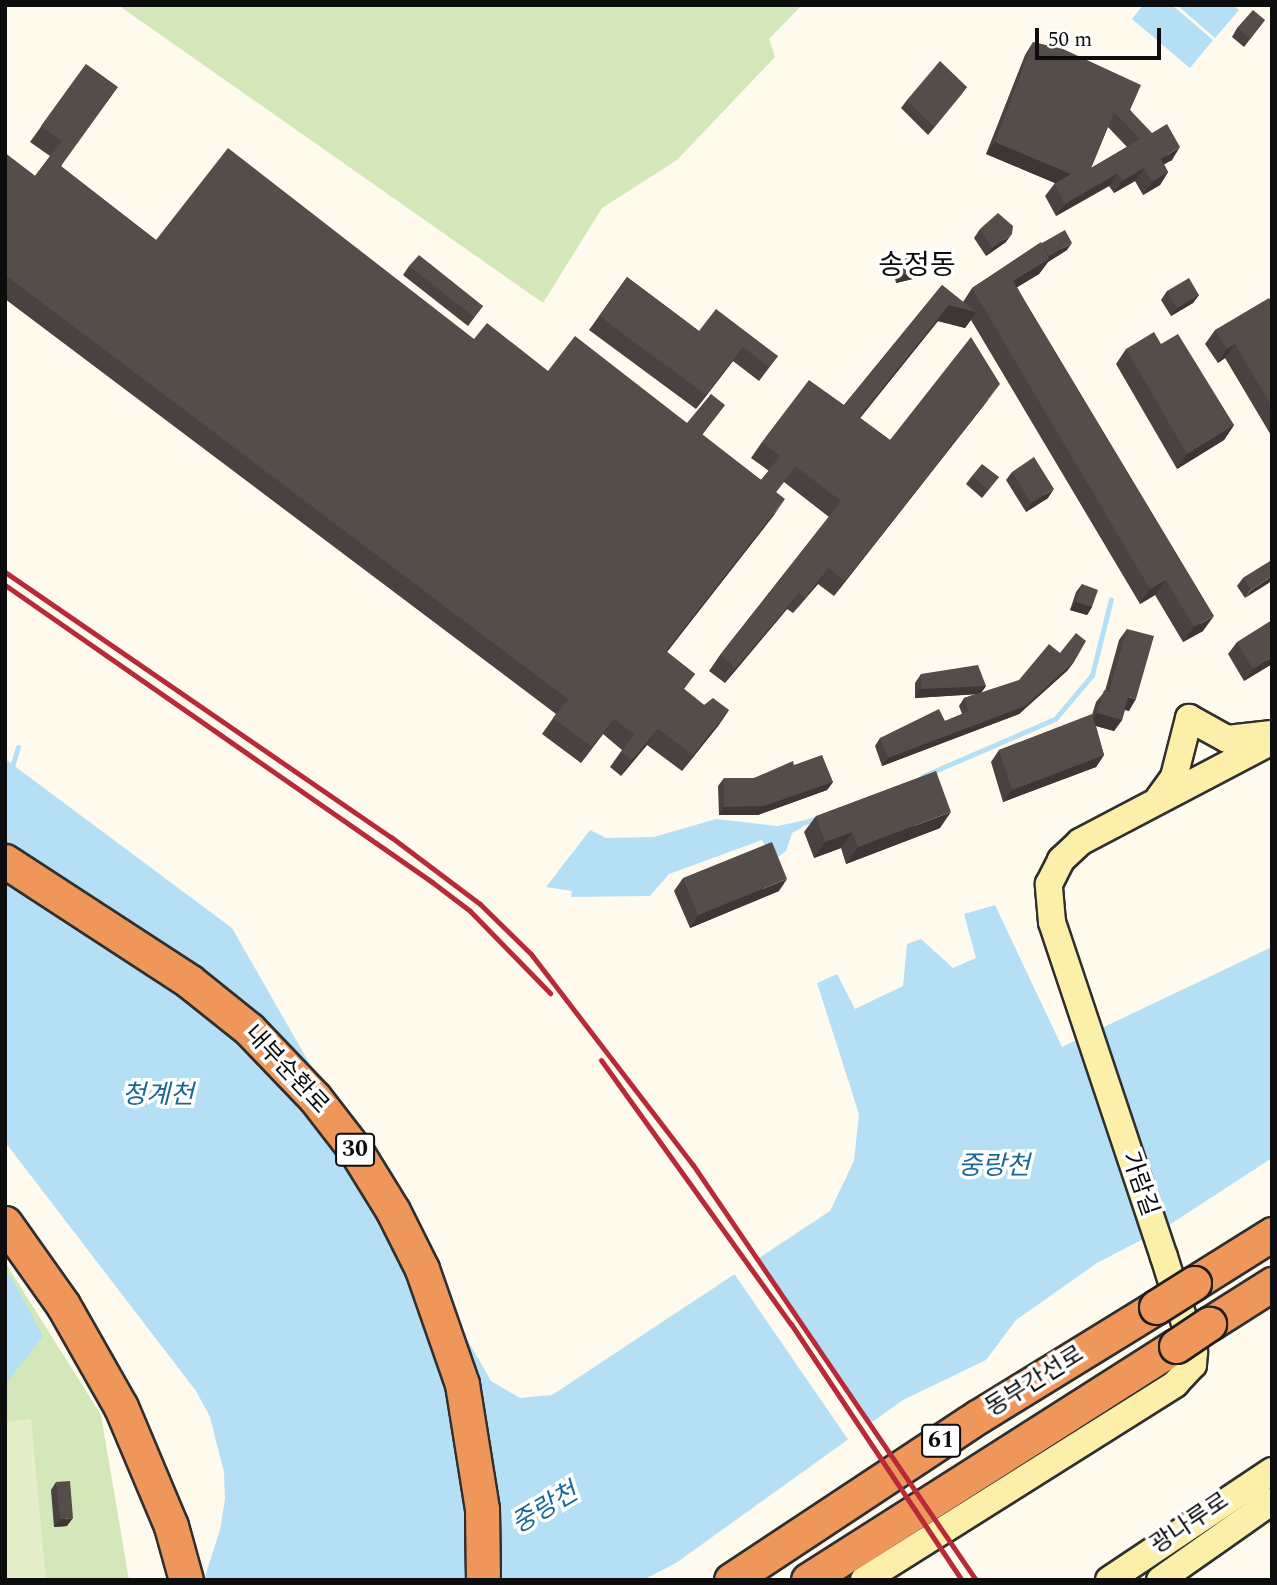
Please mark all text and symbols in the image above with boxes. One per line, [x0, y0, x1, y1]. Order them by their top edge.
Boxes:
scale bar [1039, 14, 1165, 58]
text: 50 m [1048, 24, 1092, 56]
district label: 송정동 [878, 249, 956, 283]
street label: 내부순환로 [238, 1020, 334, 1120]
water label: 청계천 [122, 1080, 194, 1112]
road number: 30 [334, 1130, 376, 1170]
street label: 가람길 [1115, 1148, 1163, 1220]
water label: 중랑천 [958, 1151, 1030, 1183]
street label: 동부간선로 [981, 1341, 1089, 1423]
road number: 61 [920, 1422, 962, 1460]
water label: 중랑천 [506, 1477, 584, 1541]
street label: 광나루로 [1145, 1487, 1235, 1561]

